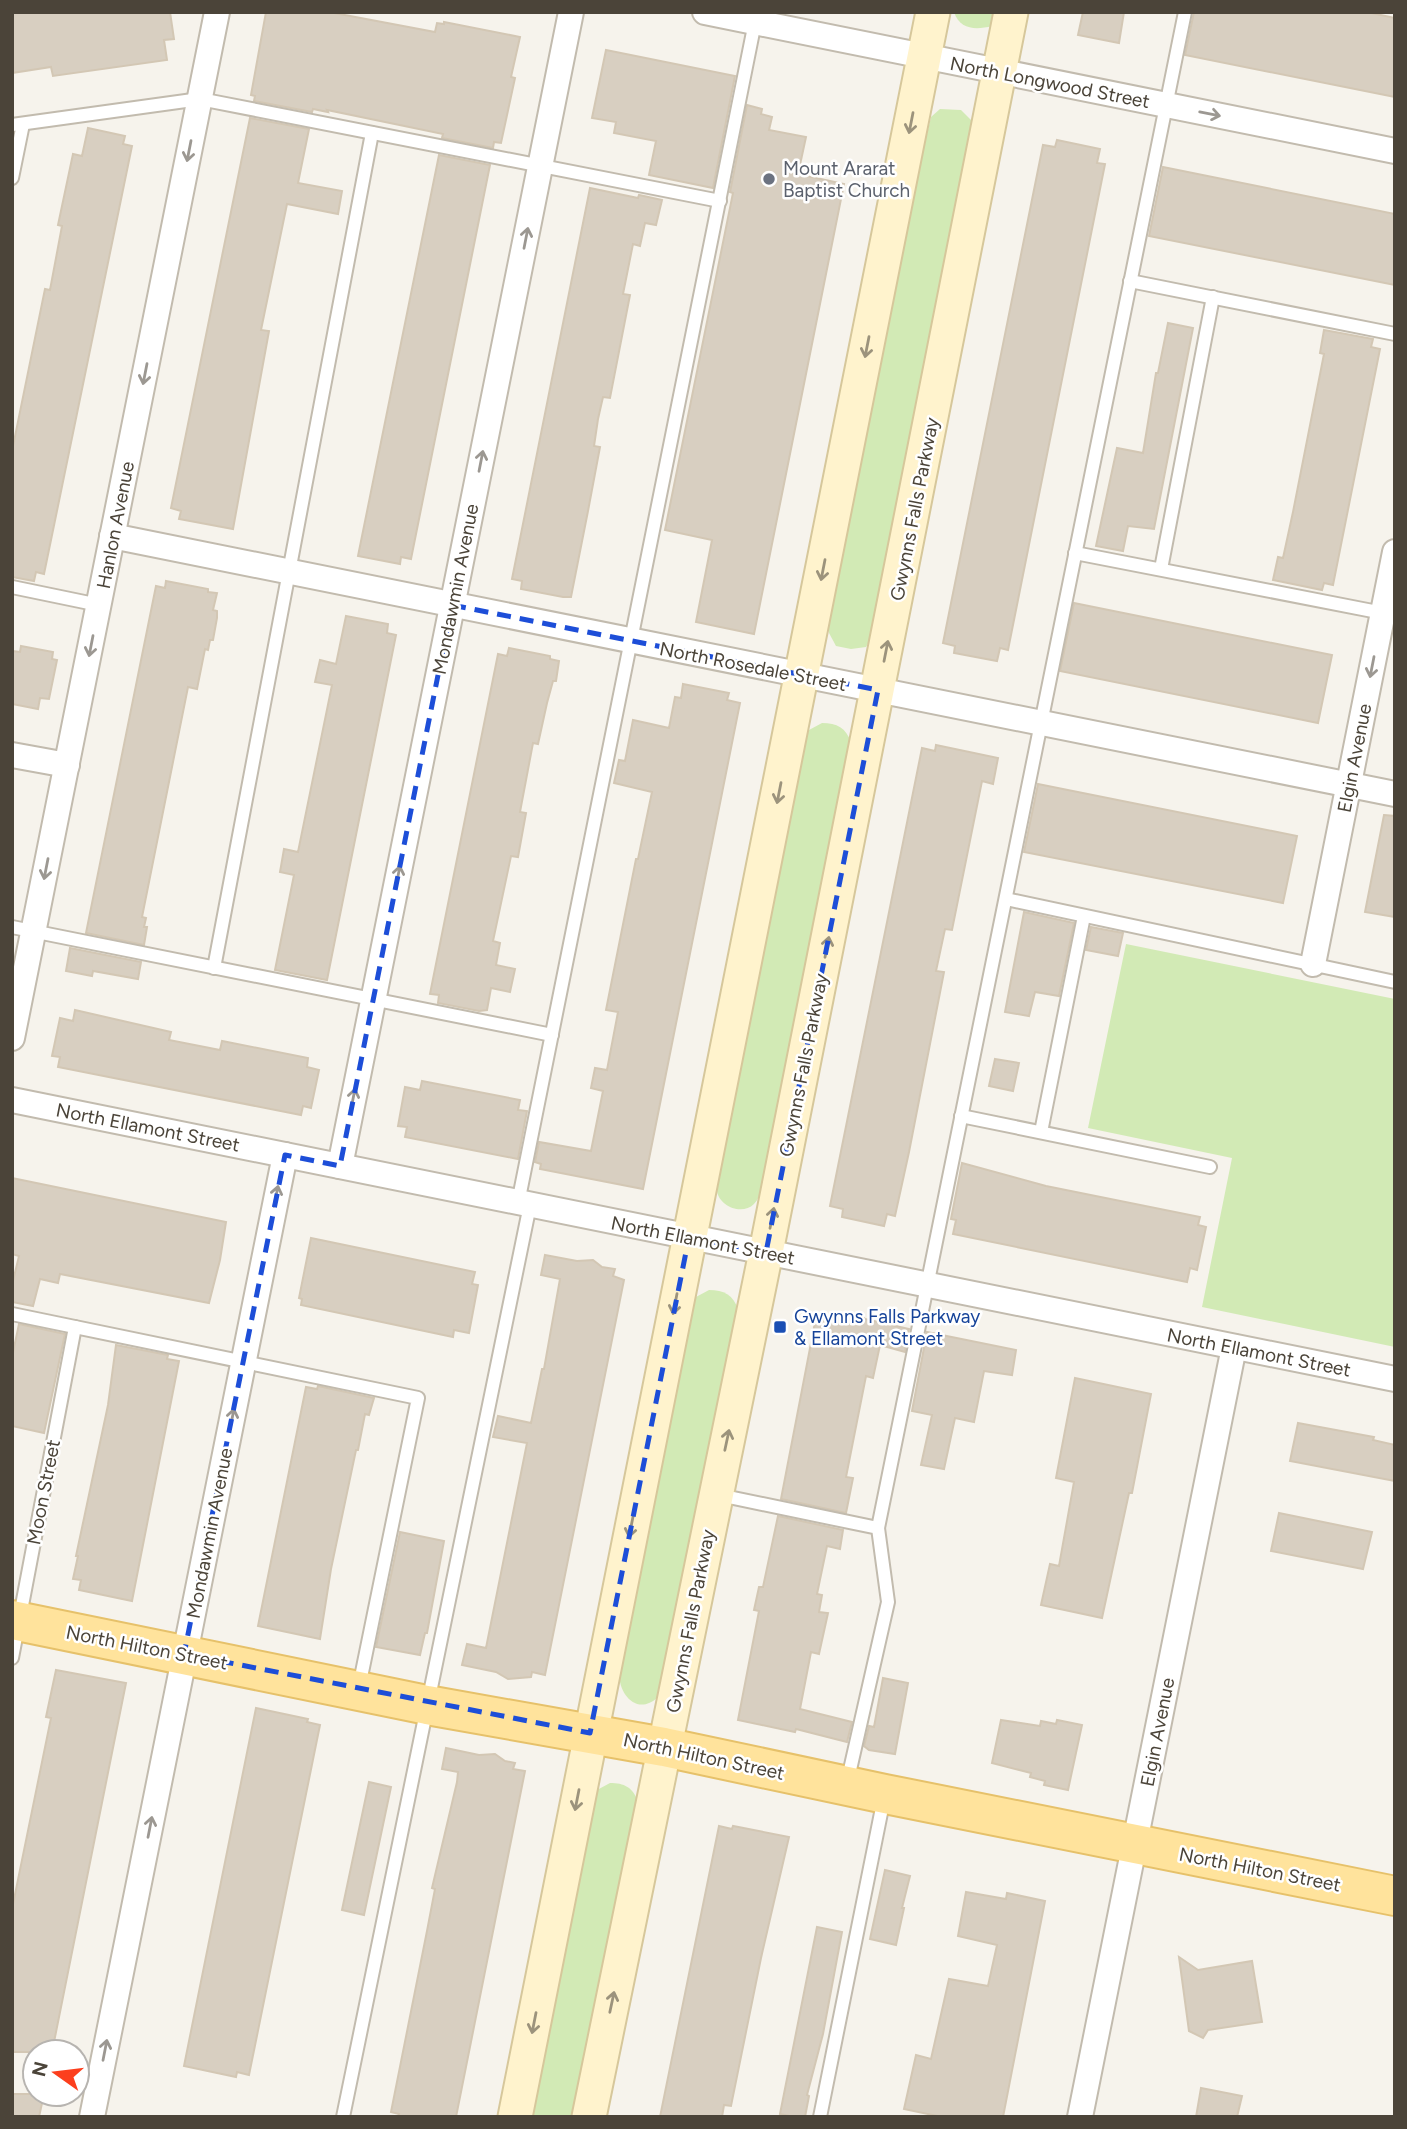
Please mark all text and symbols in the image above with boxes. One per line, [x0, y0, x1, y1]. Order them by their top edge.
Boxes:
street label: North Longwood Street [948, 52, 1152, 113]
one-way arrow [1198, 107, 1221, 121]
one-way arrow [904, 111, 918, 134]
one-way arrow [182, 139, 196, 162]
place label: Mount Ararat Baptist Church [783, 157, 910, 202]
marker: Mount Ararat Baptist Church [761, 171, 777, 187]
one-way arrow [519, 227, 533, 250]
one-way arrow [860, 335, 874, 358]
one-way arrow [137, 362, 151, 385]
street label: Gwynns Falls Parkway [885, 415, 944, 603]
one-way arrow [475, 450, 488, 473]
street label: Hanlon Avenue [92, 459, 139, 591]
street label: Mondawmin Avenue [428, 502, 483, 676]
one-way arrow [816, 558, 830, 581]
one-way arrow [83, 634, 97, 657]
street label: North Rosedale Street [657, 637, 848, 696]
one-way arrow [879, 640, 893, 663]
one-way arrow [1365, 655, 1378, 678]
street label: Elgin Avenue [1333, 702, 1376, 815]
one-way arrow [771, 781, 785, 804]
one-way arrow [39, 857, 52, 880]
one-way arrow [392, 865, 406, 888]
one-way arrow [820, 936, 834, 959]
street label: Gwynns Falls Parkway [774, 971, 833, 1159]
one-way arrow [347, 1088, 360, 1111]
street label: North Ellamont Street [54, 1098, 242, 1157]
one-way arrow [270, 1185, 284, 1208]
one-way arrow [766, 1207, 780, 1230]
street label: North Ellamont Street [609, 1211, 797, 1270]
one-way arrow [668, 1292, 682, 1315]
place label: Gwynns Falls Parkway & Ellamont Street [794, 1305, 980, 1350]
marker: Gwynns Falls Parkway & Ellamont Street [772, 1319, 788, 1335]
street label: North Ellamont Street [1165, 1323, 1353, 1382]
one-way arrow [225, 1408, 239, 1431]
one-way arrow [720, 1429, 734, 1452]
street label: Moon Street [22, 1438, 65, 1547]
street label: Mondawmin Avenue [182, 1446, 237, 1620]
one-way arrow [624, 1515, 637, 1538]
street label: Gwynns Falls Parkway [661, 1527, 720, 1715]
street label: North Hilton Street [64, 1621, 230, 1674]
street label: Elgin Avenue [1136, 1676, 1179, 1789]
street label: North Hilton Street [621, 1728, 787, 1785]
one-way arrow [570, 1788, 583, 1811]
one-way arrow [143, 1816, 157, 1839]
street label: North Hilton Street [1177, 1843, 1343, 1896]
one-way arrow [606, 1991, 620, 2014]
one-way arrow [526, 2011, 540, 2034]
north arrow [21, 2038, 91, 2108]
one-way arrow [99, 2039, 113, 2062]
text: N [27, 2059, 53, 2079]

